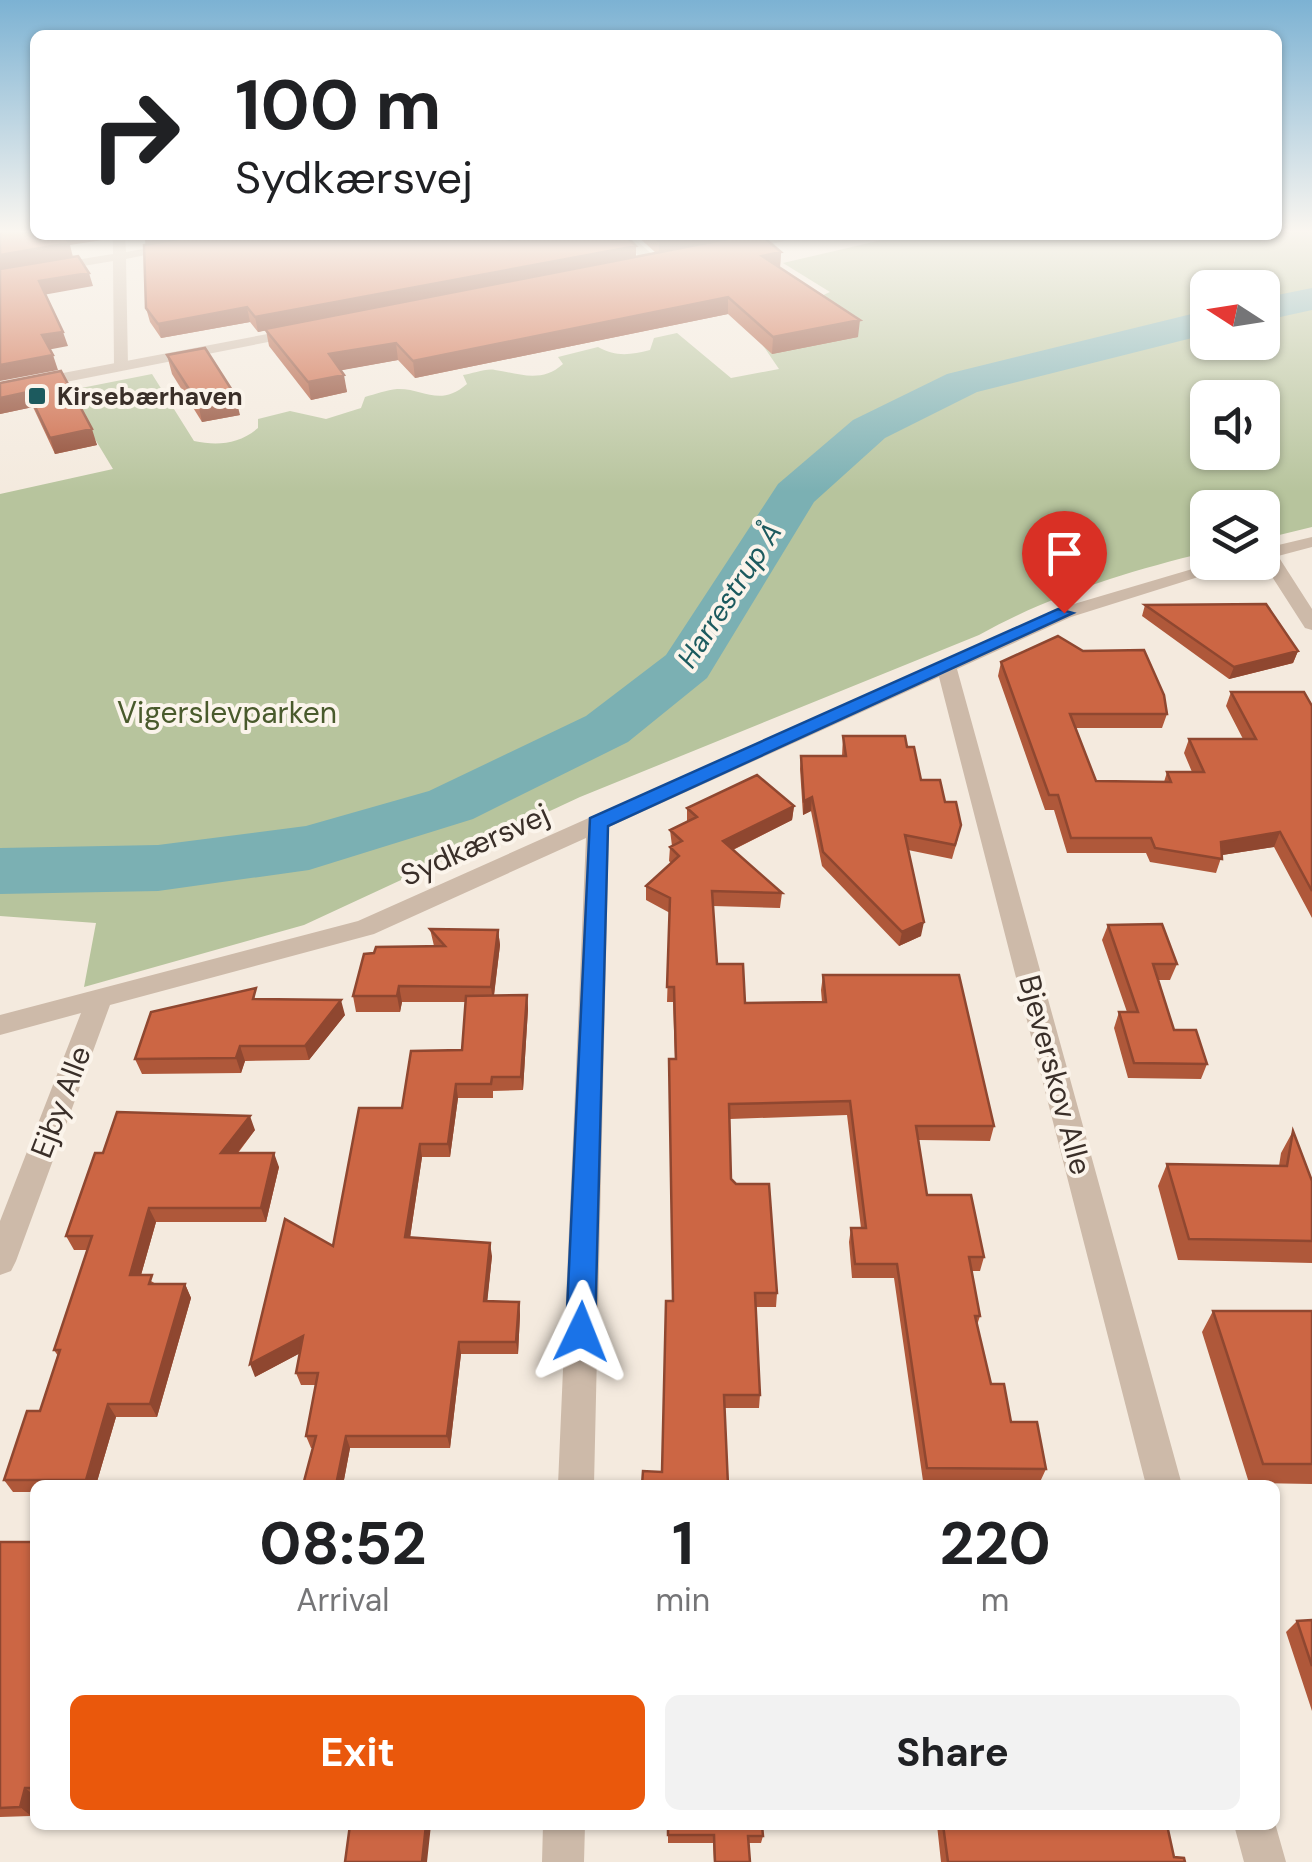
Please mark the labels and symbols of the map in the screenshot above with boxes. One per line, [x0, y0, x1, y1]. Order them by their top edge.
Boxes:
north arrow [1190, 270, 1280, 360]
place label: Kirsebærhaven [57, 380, 243, 413]
marker: Kirsebærhaven [26, 385, 48, 407]
pin [1022, 511, 1107, 614]
water label: Harrestrup Å [668, 515, 790, 675]
park label: Vigerslevparken [117, 693, 337, 732]
street label: Sydkærsvej [394, 794, 555, 895]
street label: Bjeverskov Alle [1010, 971, 1101, 1179]
street label: Ejby Alle [21, 1040, 100, 1163]
position arrow [529, 1280, 633, 1384]

